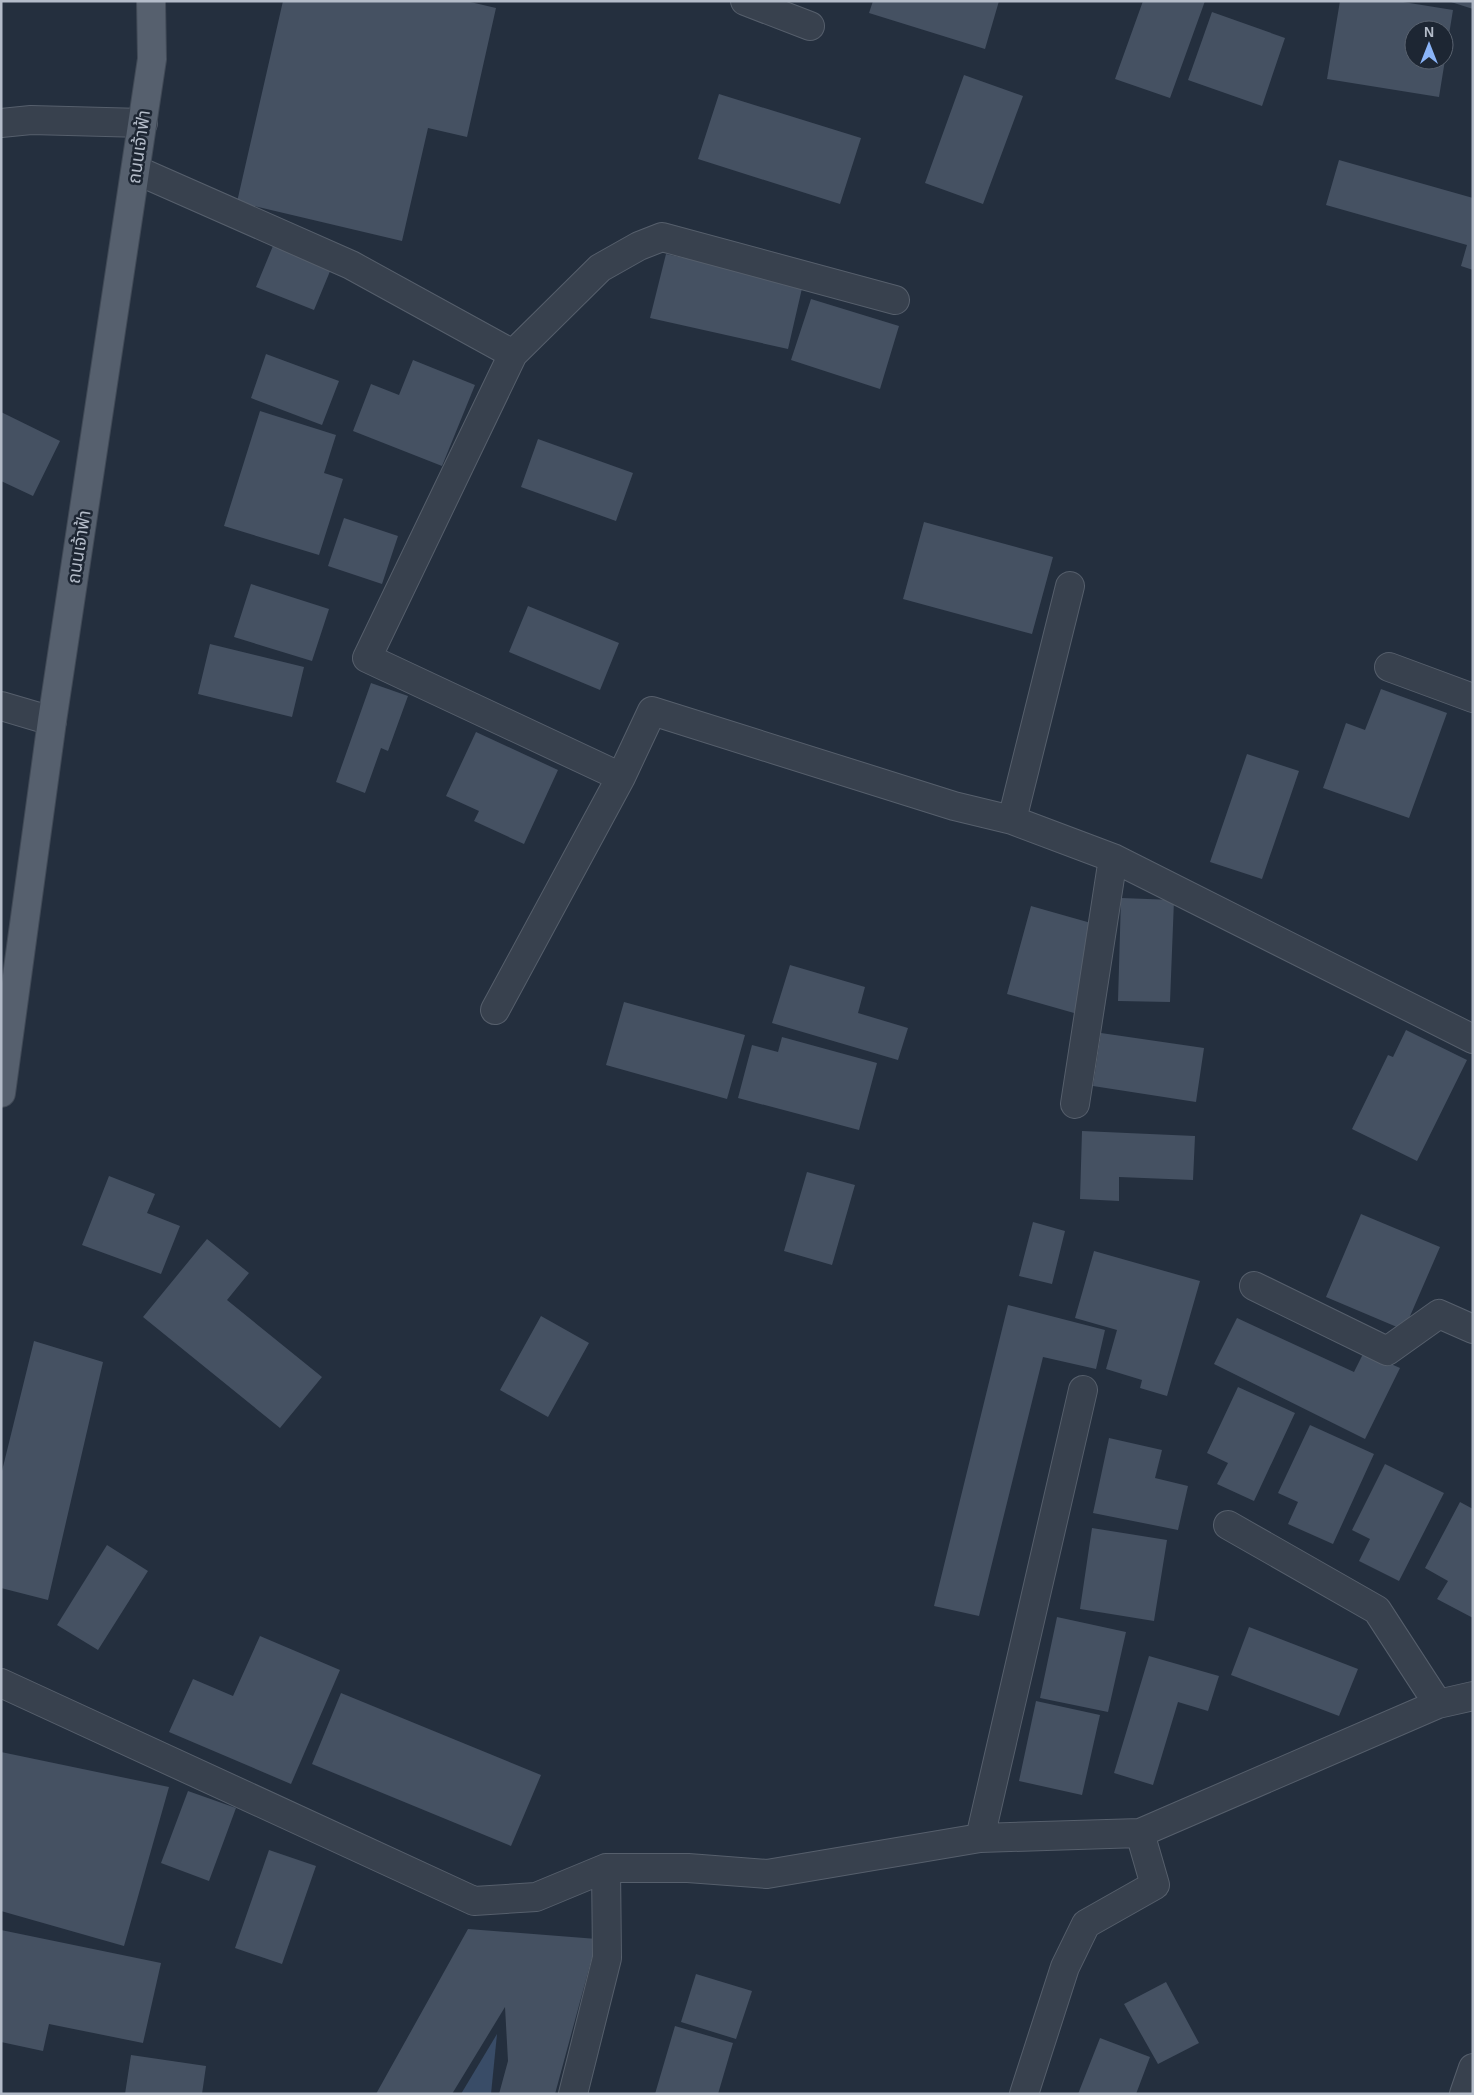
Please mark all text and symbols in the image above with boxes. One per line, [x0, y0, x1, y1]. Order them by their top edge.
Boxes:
north arrow [1404, 20, 1454, 70]
text: N [1424, 24, 1434, 40]
street label: ถนนเจ้าฟ้า [124, 109, 154, 185]
street label: ถนนเจ้าฟ้า [63, 509, 95, 585]

